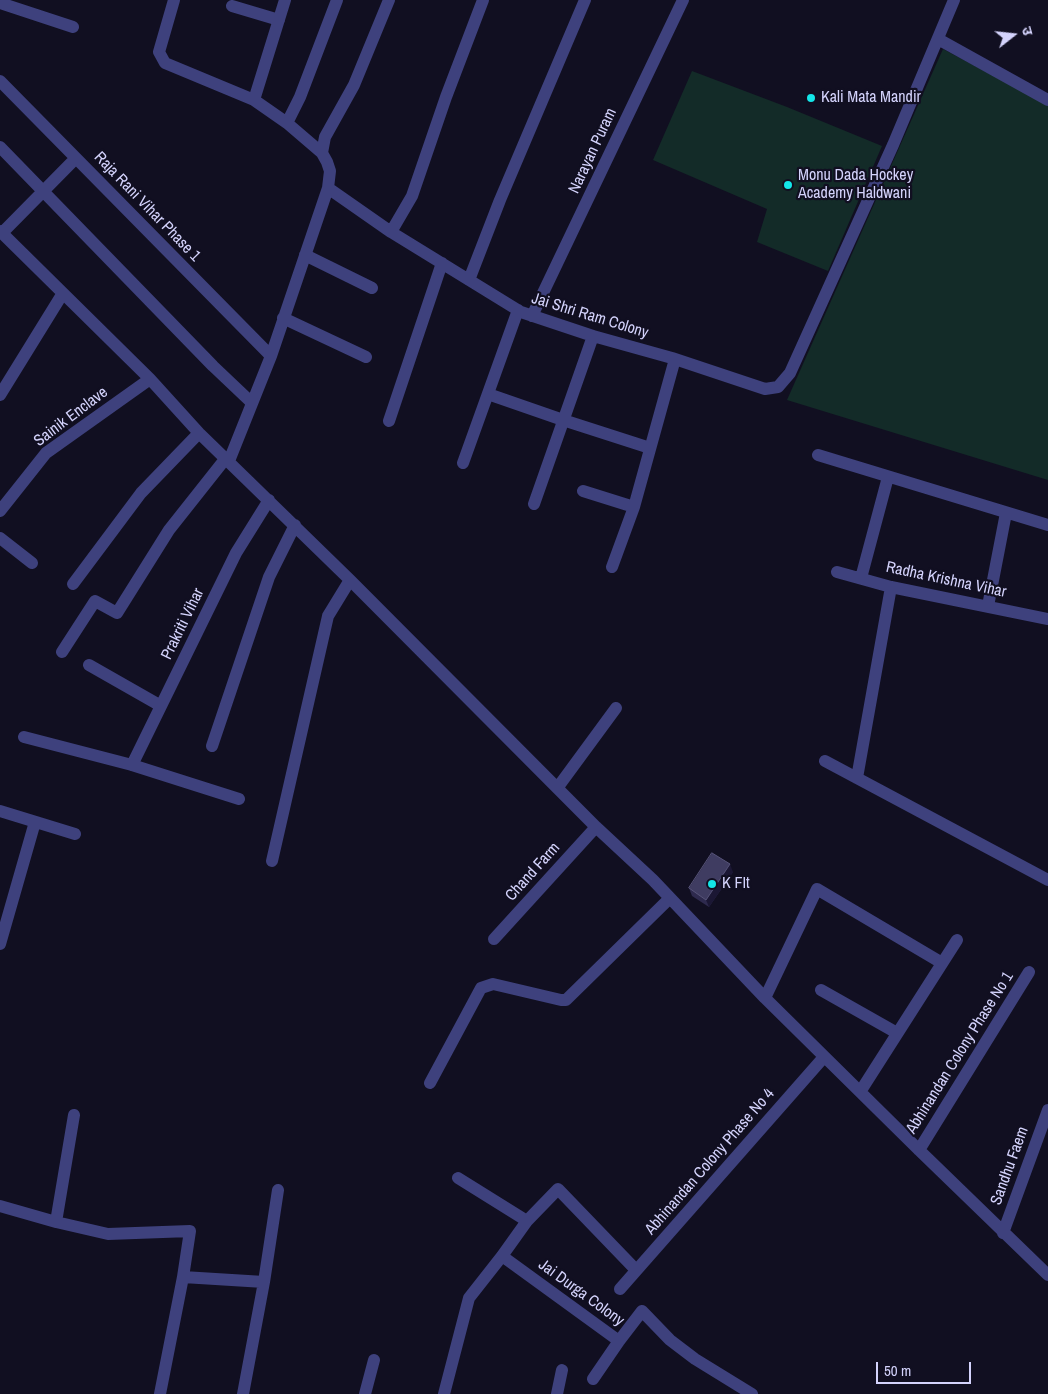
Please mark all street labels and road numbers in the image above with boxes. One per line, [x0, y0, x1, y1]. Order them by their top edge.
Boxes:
street label: Narayan Puram [565, 105, 621, 197]
street label: Raja Rani Vihar Phase 1 [90, 148, 204, 266]
street label: Jai Shri Ram Colony [529, 289, 651, 343]
street label: Sainik Enclave [30, 383, 112, 451]
street label: Radha Krishna Vihar [884, 558, 1008, 602]
street label: Prakriti Vihar [157, 585, 209, 663]
street label: Chand Farm [502, 839, 564, 905]
street label: Abhinandan Colony Phase No 1 [902, 968, 1018, 1138]
street label: Abhinandan Colony Phase No 4 [641, 1085, 779, 1239]
street label: Sandhu Faem [987, 1124, 1033, 1208]
street label: Jai Durga Colony [534, 1255, 628, 1331]

